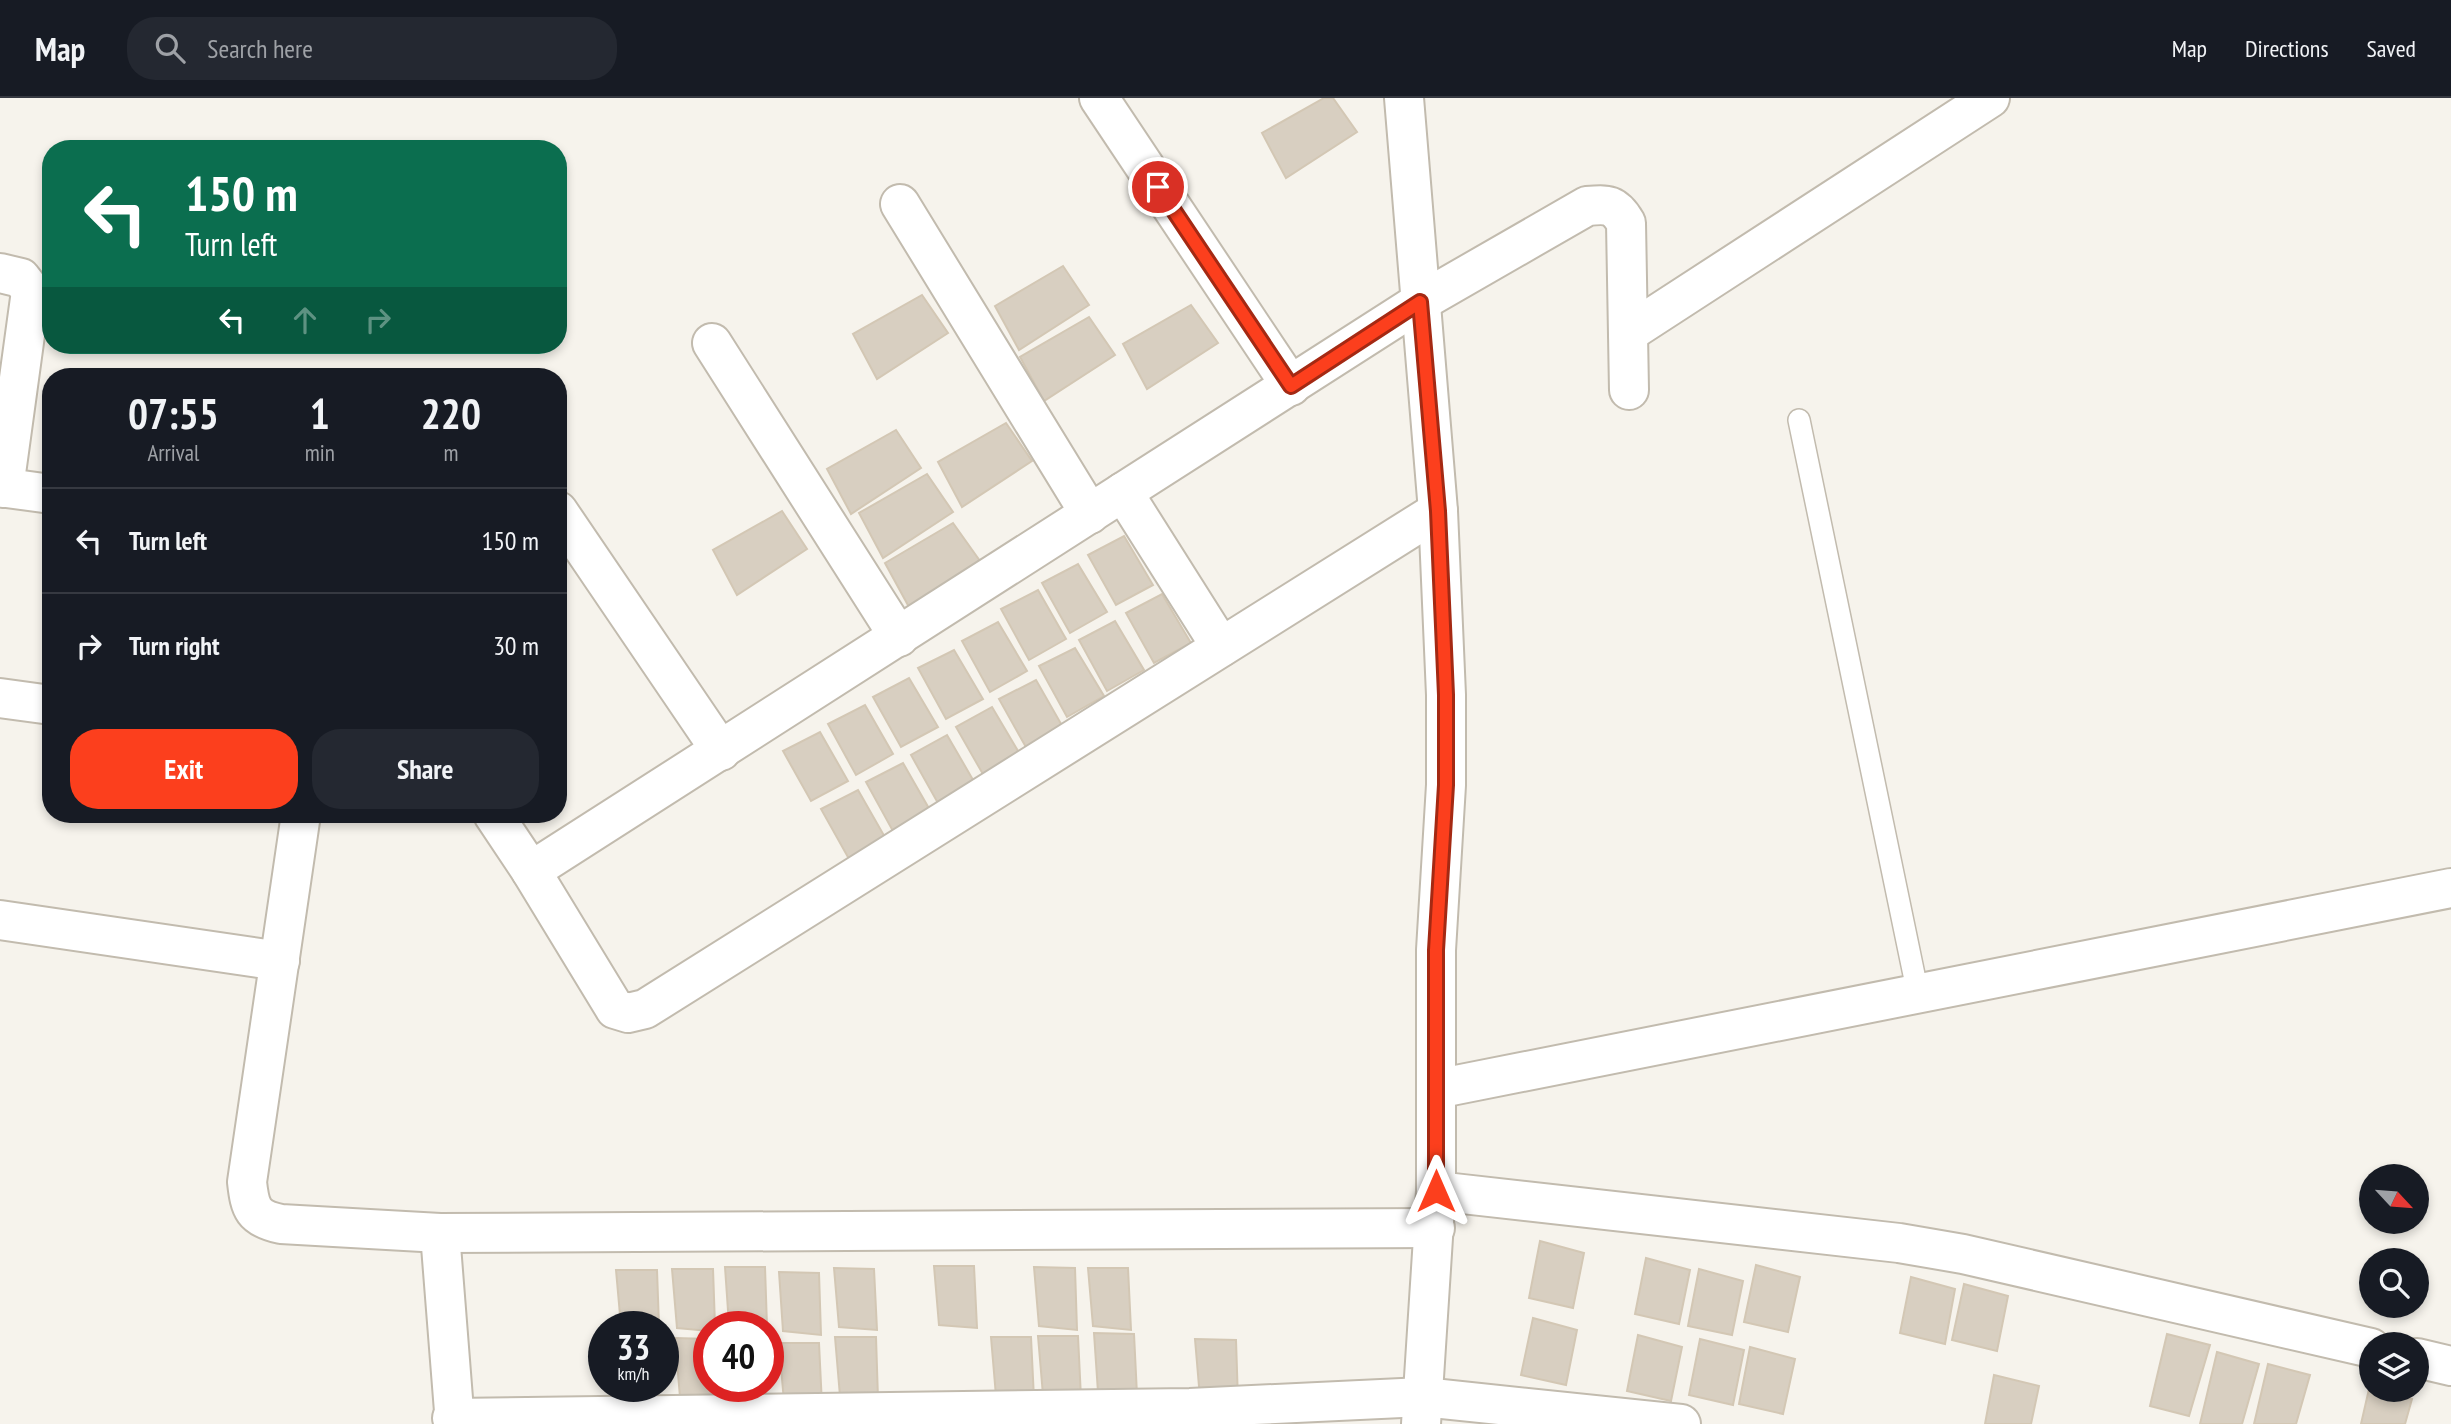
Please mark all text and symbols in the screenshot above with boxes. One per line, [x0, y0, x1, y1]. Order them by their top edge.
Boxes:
search box [127, 17, 617, 80]
text: Map [35, 27, 85, 70]
icon: search [151, 29, 189, 67]
text: Search here [207, 32, 313, 65]
text: Map [2172, 33, 2207, 64]
text: Directions [2245, 33, 2329, 64]
text: Saved [2367, 33, 2416, 64]
pin [1128, 157, 1188, 217]
text: 150 m [185, 161, 298, 225]
icon: left [70, 168, 161, 259]
icon: arrive [1139, 168, 1177, 206]
text: Turn left [185, 223, 277, 265]
icon: left [213, 301, 251, 339]
icon: ahead [286, 301, 324, 339]
icon: right [359, 301, 397, 339]
text: 07:55 [128, 386, 219, 441]
text: 1 [310, 386, 330, 441]
text: 220 [421, 386, 481, 441]
text: Arrival [147, 438, 199, 467]
text: min [305, 438, 335, 467]
text: m [443, 438, 458, 467]
icon: left [70, 522, 108, 560]
text: Turn left [129, 524, 207, 557]
text: 150 m [481, 524, 539, 557]
icon: right [70, 627, 108, 665]
text: Turn right [129, 629, 220, 662]
text: 30 m [493, 629, 539, 662]
button: Exit [70, 729, 298, 809]
button: Share [312, 729, 539, 809]
position arrow [1399, 1154, 1473, 1228]
north arrow [2359, 1164, 2429, 1234]
map controls [2359, 1164, 2429, 1402]
button: search [2359, 1248, 2429, 1318]
speed limit sign: 40 [693, 1311, 784, 1402]
text: 33 [617, 1324, 650, 1370]
button: layers [2359, 1332, 2429, 1402]
text: km/h [618, 1362, 649, 1385]

